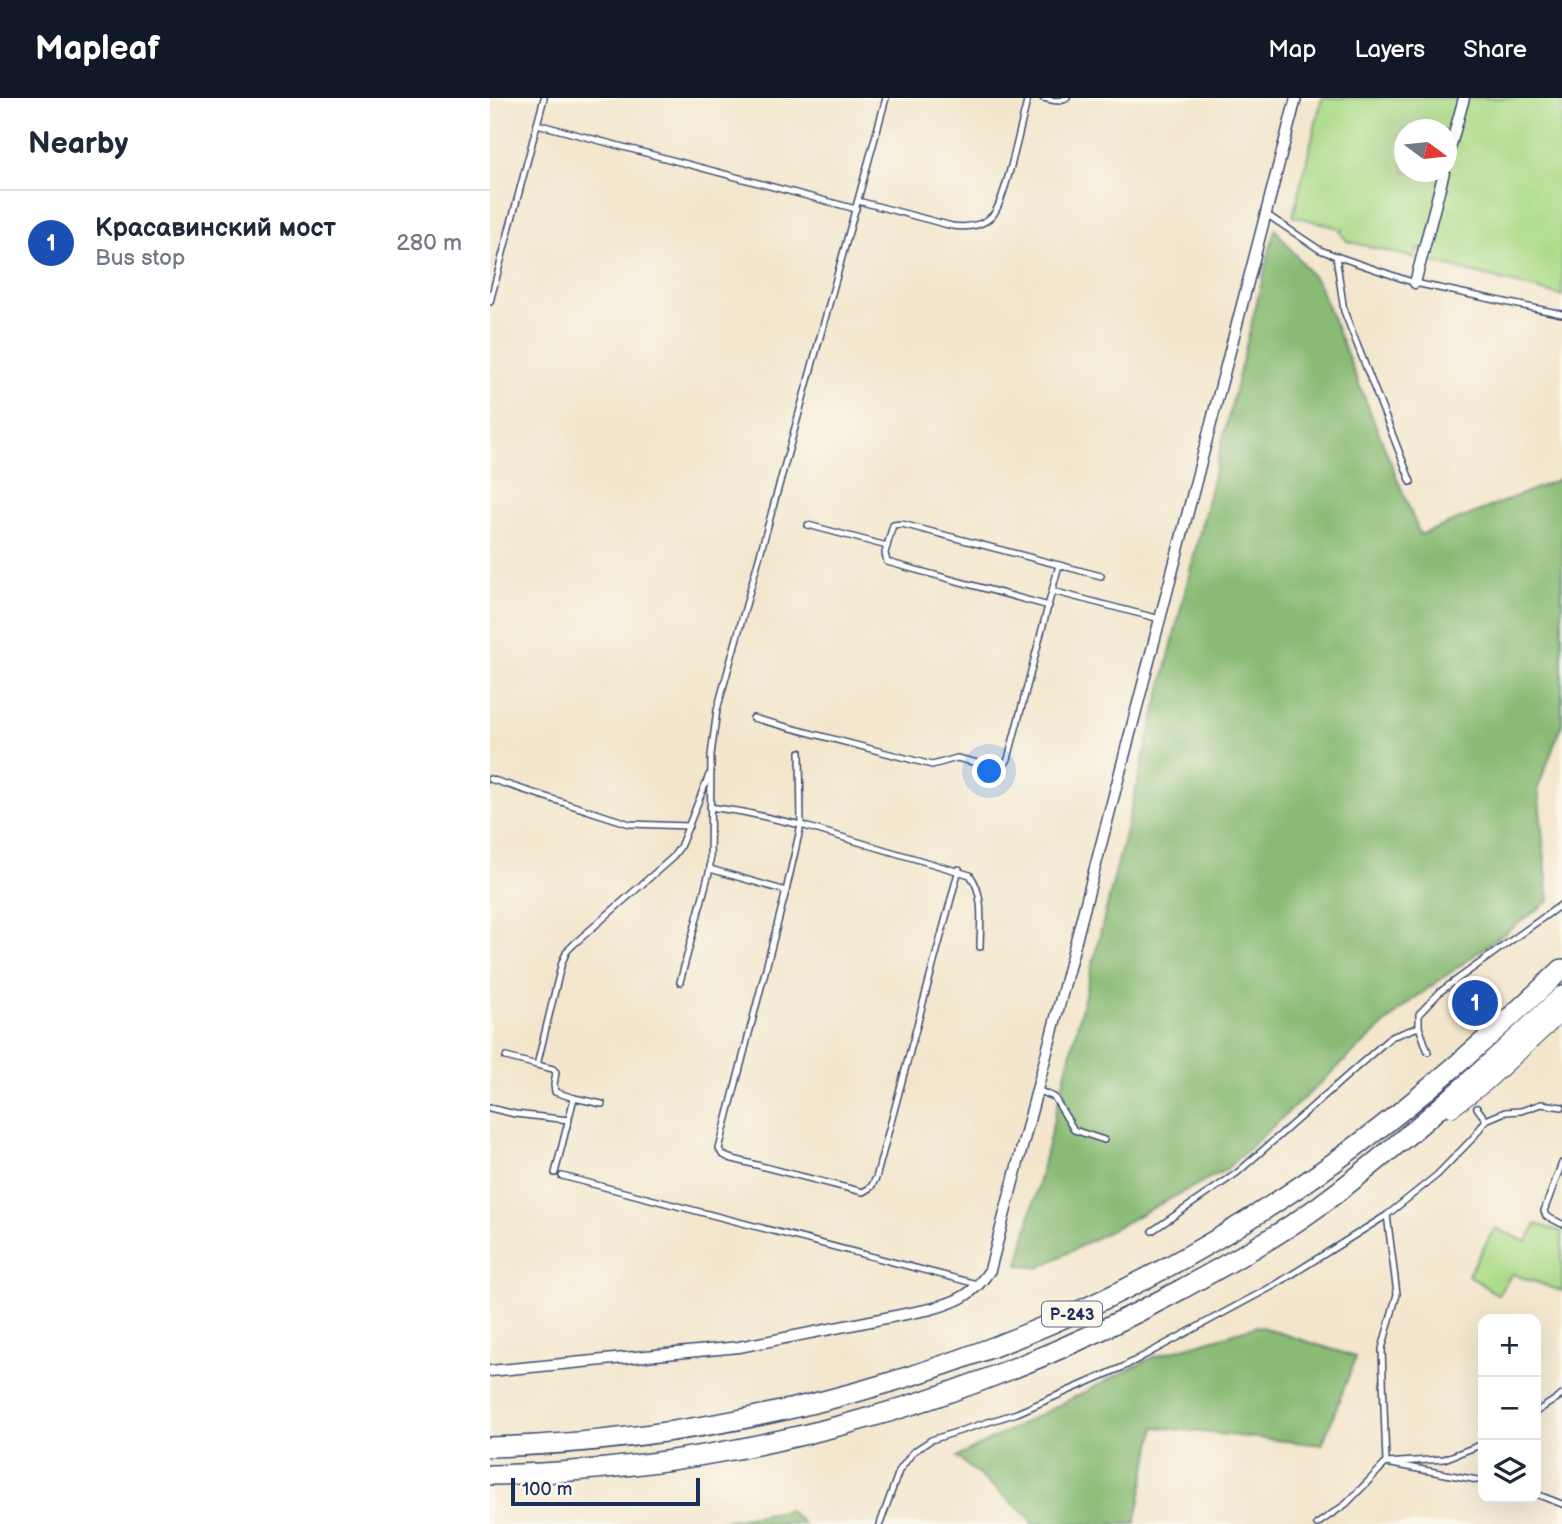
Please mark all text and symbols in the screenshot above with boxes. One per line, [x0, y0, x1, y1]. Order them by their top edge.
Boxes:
text: Mapleaf [35, 29, 160, 69]
text: Map [1268, 35, 1316, 64]
text: Layers [1354, 35, 1425, 64]
text: Share [1463, 35, 1527, 64]
north arrow [1394, 119, 1457, 182]
text: Nearby [28, 126, 128, 162]
text: Красавинский мост [95, 213, 336, 244]
text: 1 [46, 229, 56, 257]
text: 280 m [396, 229, 462, 257]
text: Bus stop [95, 244, 185, 272]
your location [972, 754, 1006, 788]
pin: 1 [1452, 977, 1498, 1029]
road number: Р-243 [1042, 1302, 1102, 1326]
map controls [1478, 1314, 1541, 1503]
button: + [1478, 1314, 1541, 1377]
button: − [1478, 1377, 1541, 1440]
button: layers [1478, 1440, 1541, 1503]
scale bar [511, 1475, 700, 1507]
text: 100 m [522, 1478, 573, 1501]

